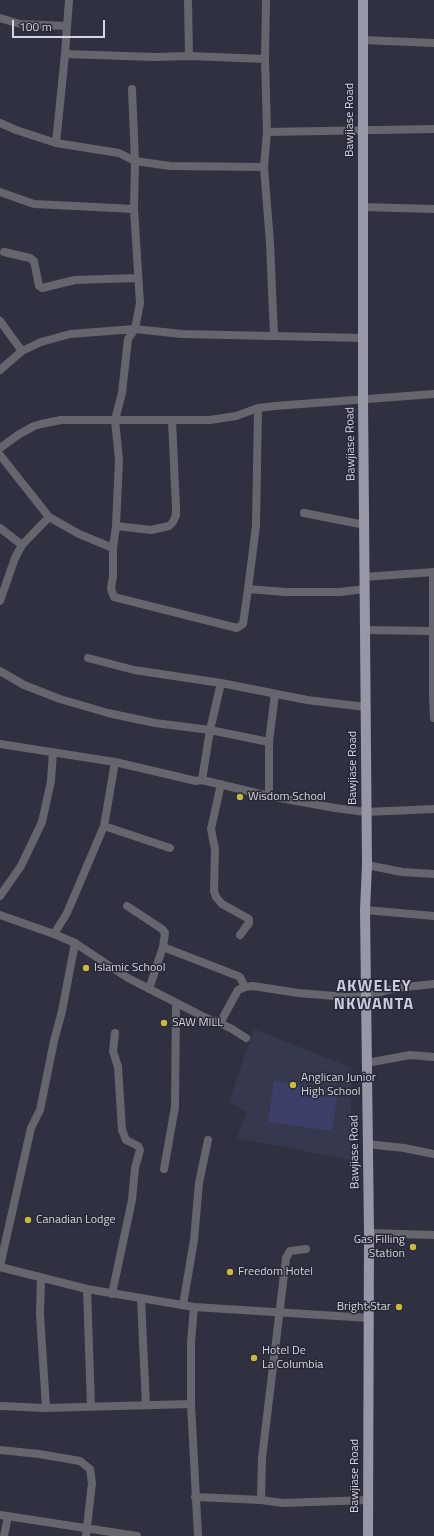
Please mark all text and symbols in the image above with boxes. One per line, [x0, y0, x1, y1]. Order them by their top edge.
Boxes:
scale bar [14, 12, 107, 38]
text: 100 m [19, 17, 52, 36]
street label: Bawjiase Road [343, 83, 357, 157]
street label: Bawjiase Road [343, 407, 359, 481]
street label: Bawjiase Road [346, 731, 360, 805]
place label: Wisdom School [248, 790, 326, 804]
marker: Wisdom School [235, 792, 245, 802]
place label: Islamic School [94, 961, 165, 975]
marker: Islamic School [81, 963, 91, 973]
district label: AKWELEY NKWANTA [334, 977, 414, 1015]
place label: SAW MILL [172, 1016, 223, 1030]
marker: SAW MILL [159, 1018, 169, 1028]
place label: Anglican Junior High School [301, 1071, 376, 1099]
marker: Anglican Junior High School [288, 1080, 298, 1090]
street label: Bawjiase Road [347, 1115, 363, 1189]
place label: Canadian Lodge [36, 1213, 116, 1227]
marker: Canadian Lodge [23, 1215, 33, 1225]
place label: Gas Filling Station [354, 1233, 405, 1261]
marker: Gas Filling Station [408, 1242, 418, 1252]
place label: Freedom Hotel [238, 1265, 313, 1279]
marker: Freedom Hotel [225, 1267, 235, 1277]
place label: Bright Star [337, 1300, 391, 1314]
marker: Bright Star [394, 1302, 404, 1312]
place label: Hotel De La Columbia [262, 1344, 323, 1372]
marker: Hotel De La Columbia [249, 1353, 259, 1363]
street label: Bawjiase Road [348, 1439, 362, 1513]

